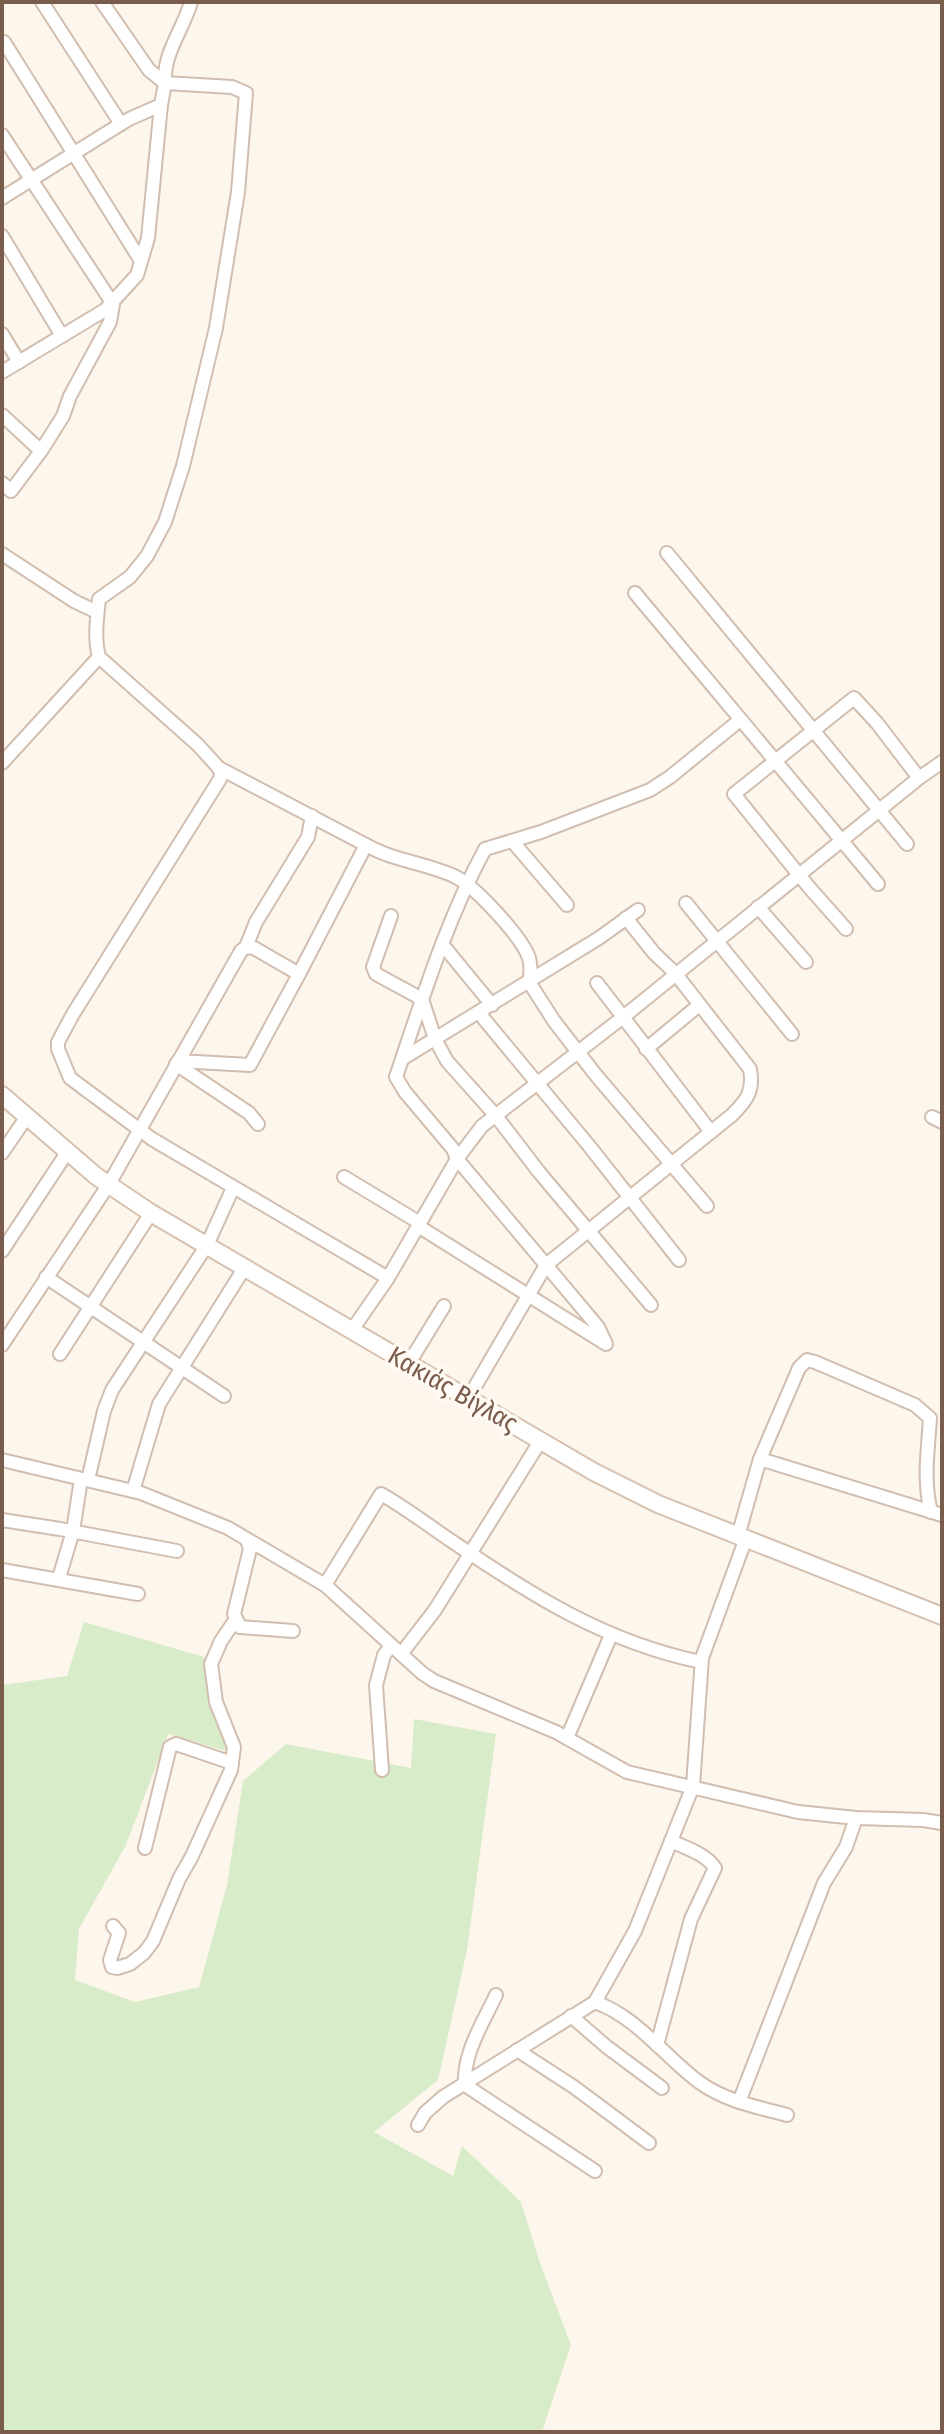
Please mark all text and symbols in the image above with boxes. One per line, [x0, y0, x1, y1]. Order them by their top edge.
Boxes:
street label: Κακιάς Βίγλας [382, 1340, 523, 1439]

